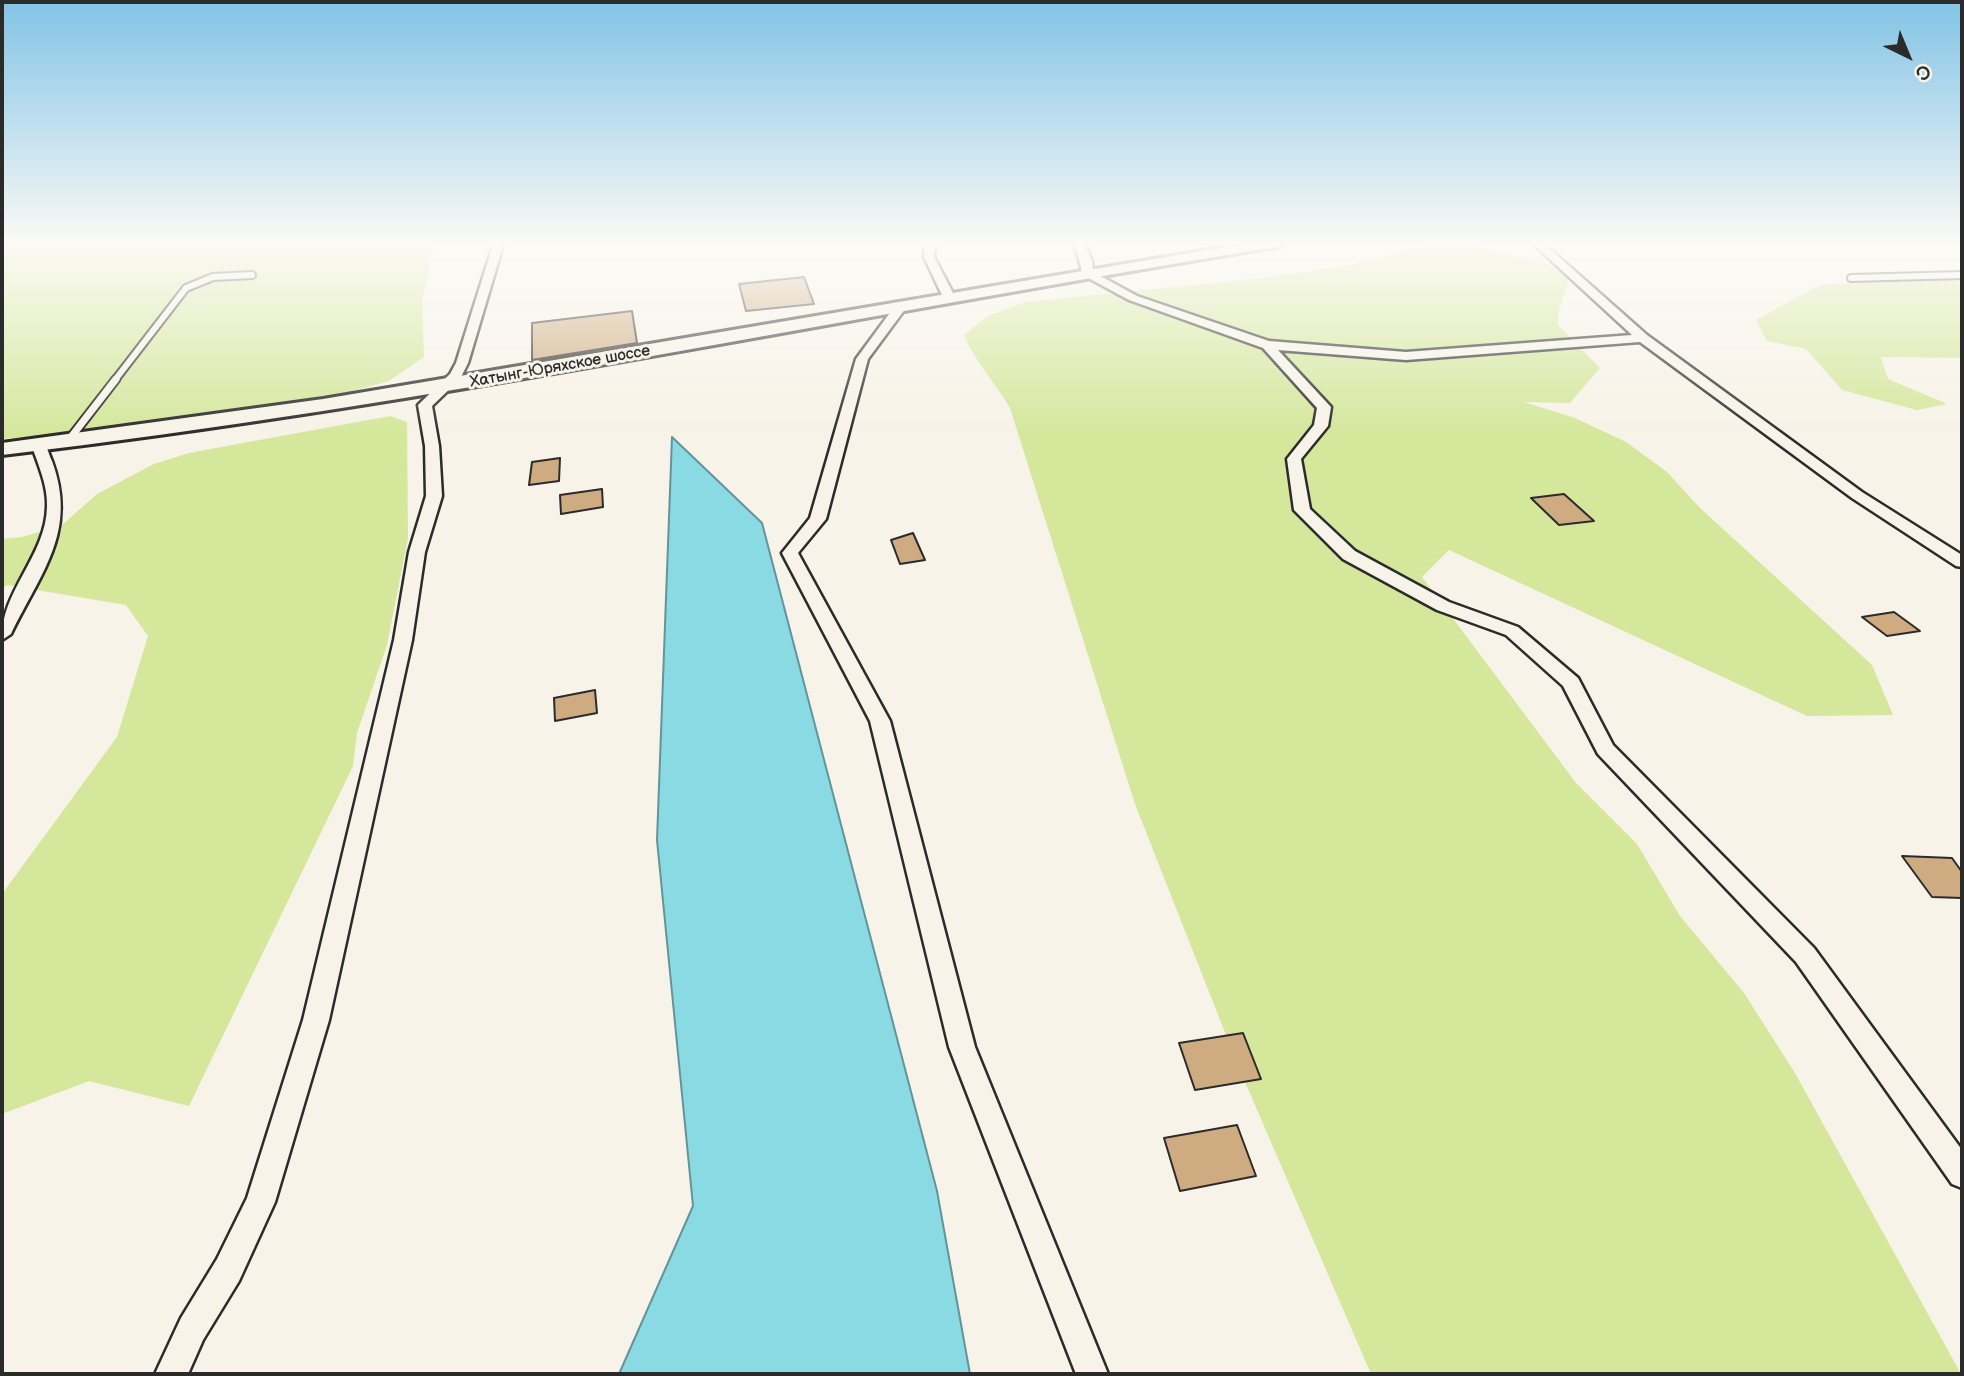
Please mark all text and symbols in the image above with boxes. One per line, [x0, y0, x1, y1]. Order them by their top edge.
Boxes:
north arrow [1873, 21, 1943, 91]
text: С [1910, 59, 1935, 85]
street label: Хатынг-Юряхское шоссе [468, 342, 652, 392]

